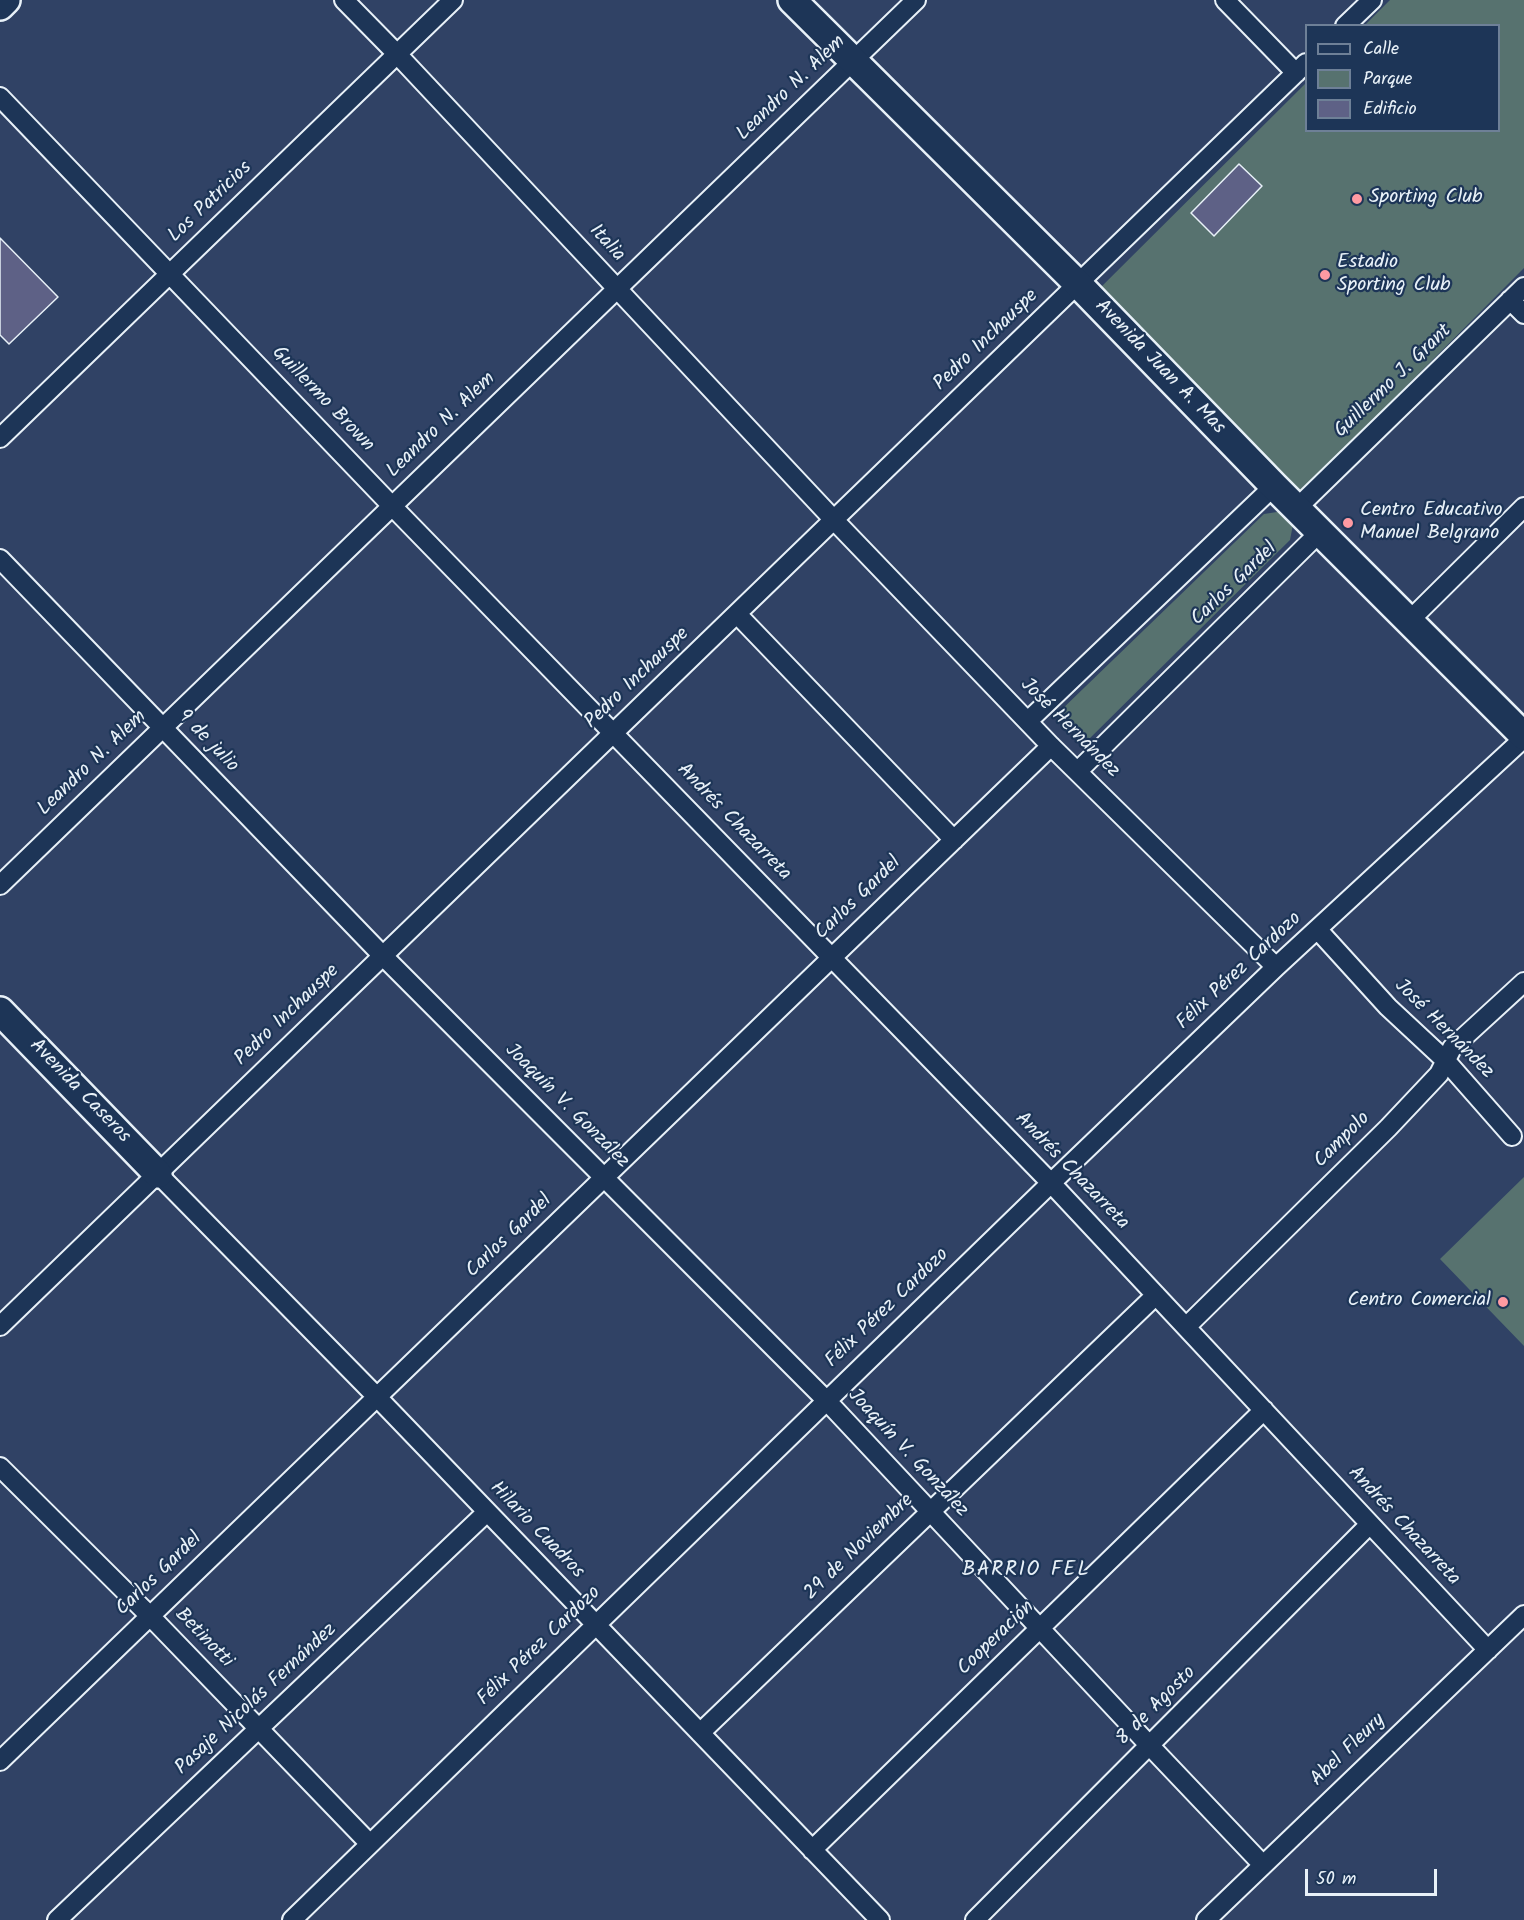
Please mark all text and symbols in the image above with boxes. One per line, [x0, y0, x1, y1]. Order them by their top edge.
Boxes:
legend [1305, 24, 1500, 132]
street label: Leandro N. Alem [733, 31, 851, 147]
text: Calle [1363, 35, 1399, 64]
text: Parque [1363, 65, 1412, 94]
text: Edificio [1363, 95, 1417, 124]
street label: Los Patricios [164, 157, 258, 249]
place label: Sporting Club [1369, 187, 1483, 211]
marker: Sporting Club [1350, 192, 1364, 206]
street label: Italia [583, 220, 629, 268]
place label: Estadio Sporting Club [1337, 252, 1451, 299]
marker: Estadio Sporting Club [1318, 268, 1332, 282]
street label: Pedro Inchauspe [930, 285, 1044, 397]
street label: Avenida Juan A. Mas [1089, 296, 1229, 440]
street label: Guillermo J. Grant [1330, 320, 1458, 444]
street label: Guillermo Brown [266, 342, 378, 458]
street label: Leandro N. Alem [383, 368, 501, 484]
place label: Centro Educativo Manuel Belgrano [1360, 500, 1503, 547]
marker: Centro Educativo Manuel Belgrano [1341, 516, 1355, 530]
street label: Carlos Gardel [1187, 538, 1283, 632]
street label: Pedro Inchauspe [581, 623, 695, 735]
street label: José Hernández [1014, 674, 1124, 784]
street label: Leandro N. Alem [34, 706, 152, 822]
street label: 9 de julio [171, 706, 243, 778]
street label: Andrés Chazarreta [671, 759, 795, 887]
street label: Carlos Gardel [811, 852, 907, 946]
street label: Félix Pérez Cardozo [1172, 908, 1308, 1036]
street label: Pedro Inchauspe [231, 960, 345, 1072]
street label: José Hernández [1388, 975, 1498, 1085]
street label: Avenida Caseros [23, 1035, 135, 1149]
street label: Joaquín V. González [499, 1040, 633, 1174]
street label: Andrés Chazarreta [1009, 1108, 1133, 1236]
street label: Campolo [1310, 1108, 1376, 1174]
street label: Carlos Gardel [462, 1190, 558, 1284]
street label: Félix Pérez Cardozo [821, 1244, 955, 1374]
place label: Centro Comercial [1347, 1290, 1491, 1314]
marker: Centro Comercial [1496, 1295, 1510, 1309]
street label: Joaquín V. González [841, 1385, 973, 1523]
street label: Andrés Chazarreta [1342, 1462, 1464, 1592]
street label: Hilario Cuadros [484, 1477, 588, 1585]
street label: 29 de Noviembre [800, 1490, 920, 1606]
street label: Carlos Gardel [112, 1528, 208, 1622]
district label: BARRIO FEL [962, 1558, 1090, 1584]
street label: Félix Pérez Cardozo [473, 1582, 607, 1712]
street label: Cooperación [953, 1596, 1041, 1682]
street label: Betinotti [169, 1604, 237, 1674]
street label: Pasaje Nicolás Fernández [171, 1619, 343, 1781]
street label: 8 de Agosto [1112, 1662, 1202, 1752]
street label: Abel Fleury [1307, 1710, 1391, 1792]
scale bar [1308, 1857, 1440, 1895]
text: 50 m [1316, 1865, 1356, 1894]

